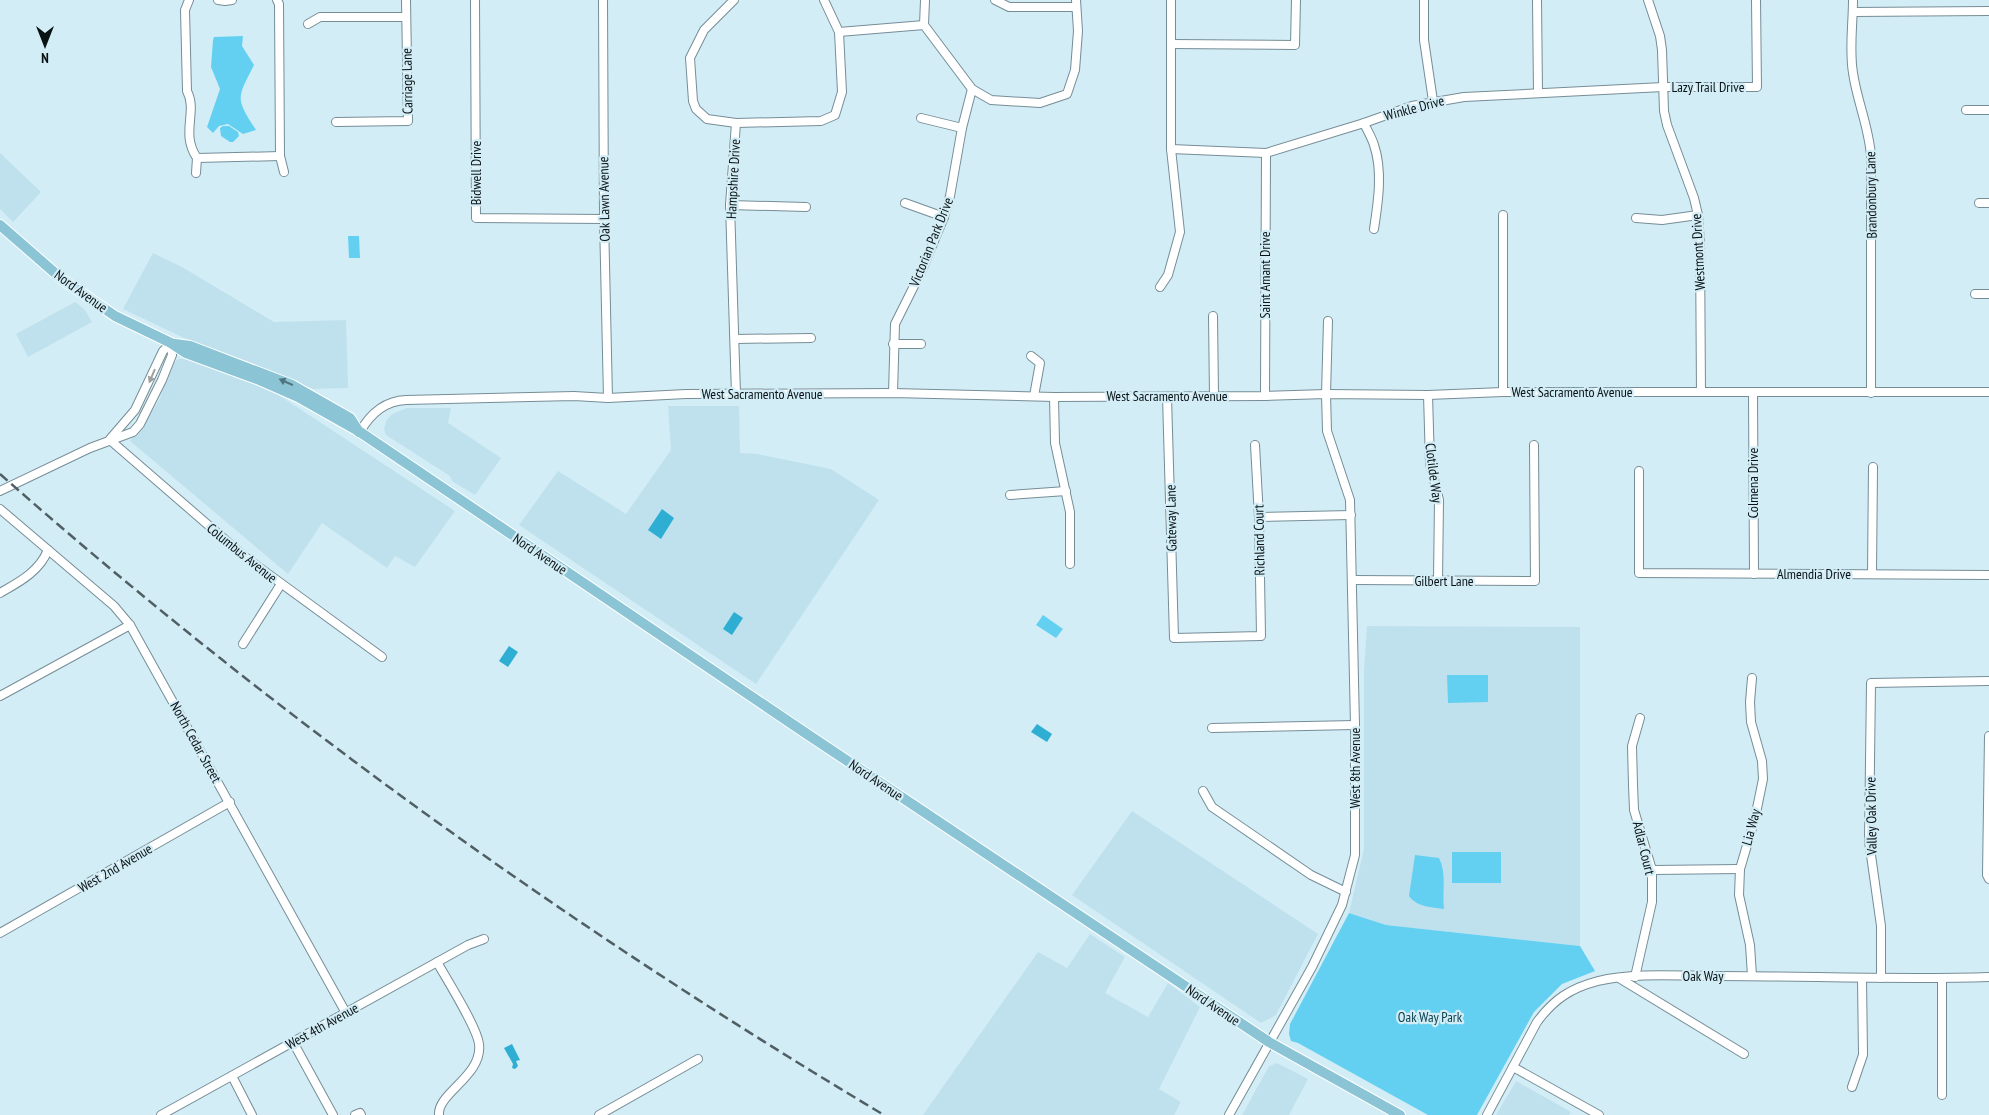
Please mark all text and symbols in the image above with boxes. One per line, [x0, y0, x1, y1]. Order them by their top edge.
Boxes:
north arrow [20, 20, 70, 70]
street label: Carriage Lane [397, 48, 417, 114]
text: N [41, 49, 49, 67]
street label: Lazy Trail Drive [1672, 78, 1745, 96]
street label: Winkle Drive [1382, 91, 1446, 125]
street label: Hampshire Drive [722, 138, 744, 220]
street label: Bidwell Drive [467, 141, 485, 205]
street label: Brandonbury Lane [1861, 151, 1881, 239]
street label: Oak Lawn Avenue [594, 156, 614, 242]
street label: Victorian Park Drive [905, 195, 957, 290]
street label: Westmont Drive [1687, 213, 1709, 291]
street label: Saint Amant Drive [1256, 231, 1274, 318]
street label: Nord Avenue [51, 266, 111, 316]
one-way arrow [148, 369, 156, 383]
one-way arrow [279, 378, 293, 386]
street label: West Sacramento Avenue [1511, 383, 1633, 401]
street label: West Sacramento Avenue [701, 385, 823, 403]
street label: West Sacramento Avenue [1106, 387, 1228, 405]
street label: Clotilde Way [1421, 442, 1447, 505]
street label: Colmena Drive [1744, 448, 1762, 518]
street label: Gateway Lane [1161, 484, 1181, 552]
street label: Richland Court [1249, 504, 1269, 576]
street label: Columbus Avenue [203, 519, 281, 587]
street label: Nord Avenue [509, 529, 571, 579]
street label: Almendia Drive [1777, 565, 1851, 583]
street label: Gilbert Lane [1414, 572, 1474, 590]
street label: North Cedar Street [166, 698, 226, 786]
street label: West 8th Avenue [1346, 728, 1364, 808]
street label: Nord Avenue [845, 755, 907, 805]
street label: Valley Oak Drive [1861, 777, 1881, 856]
street label: Lia Way [1738, 806, 1765, 847]
street label: Adlar Court [1629, 819, 1659, 877]
street label: West 2nd Avenue [75, 839, 156, 896]
street label: Oak Way [1683, 967, 1724, 985]
street label: Nord Avenue [1182, 980, 1244, 1030]
street label: West 4th Avenue [282, 999, 362, 1053]
park label: Oak Way Park [1398, 1008, 1463, 1026]

